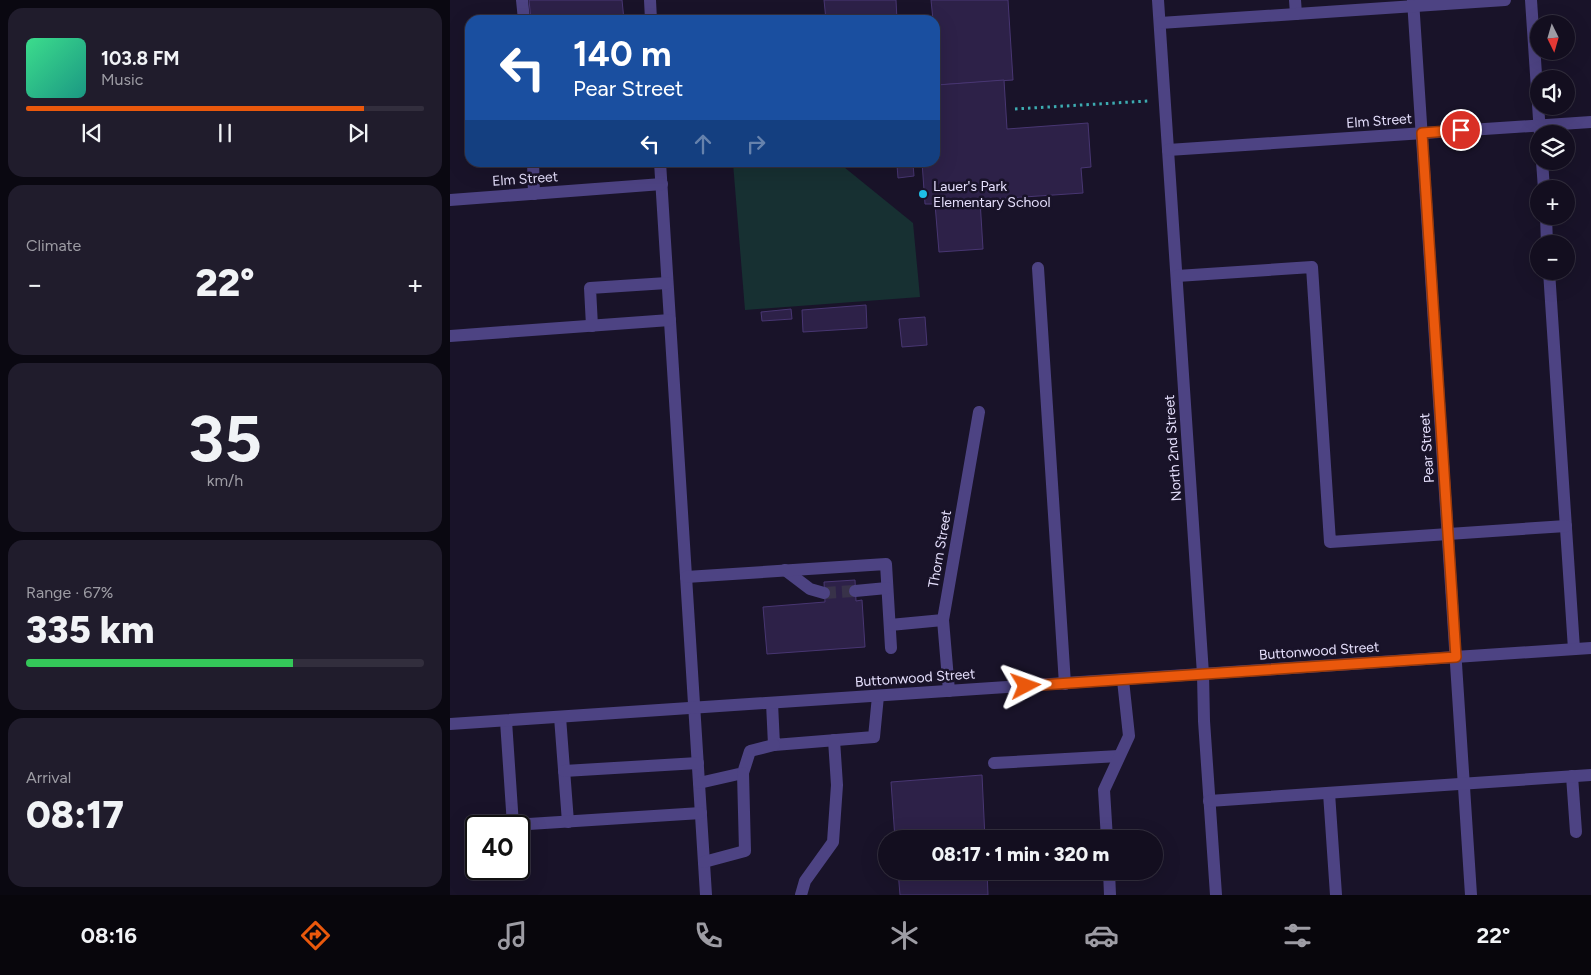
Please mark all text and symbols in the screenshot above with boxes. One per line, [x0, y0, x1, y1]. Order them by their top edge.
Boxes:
north arrow [1530, 15, 1575, 60]
map controls [1530, 15, 1575, 280]
text: 140 m [573, 33, 671, 75]
icon: left [490, 35, 555, 100]
text: 103.8 FM [101, 47, 180, 70]
text: Music [101, 70, 143, 89]
button: sound [1530, 70, 1575, 115]
text: Pear Street [573, 75, 683, 102]
pin [1440, 109, 1482, 151]
street label: Elm Street [1346, 110, 1412, 132]
icon: arrive [1447, 116, 1475, 144]
icon: previous [78, 119, 106, 147]
icon: pause [211, 119, 239, 147]
icon: next [344, 119, 372, 147]
button: layers [1530, 125, 1575, 170]
icon: left [636, 130, 664, 158]
icon: ahead [689, 130, 717, 158]
icon: right [742, 130, 770, 158]
street label: Elm Street [492, 168, 558, 190]
place label: Lauer's Park Elementary School [933, 178, 1051, 211]
button: + [1530, 180, 1575, 225]
marker: Lauer's Park Elementary School [917, 188, 929, 200]
button: − [1530, 235, 1575, 280]
text: Climate [26, 236, 81, 255]
text: 22° [195, 260, 255, 306]
text: − [26, 267, 43, 301]
text: + [407, 267, 424, 301]
street label: North 2nd Street [1161, 394, 1185, 502]
text: 35 [188, 399, 262, 477]
street label: Pear Street [1416, 412, 1438, 484]
text: km/h [207, 471, 243, 490]
street label: Thorn Street [925, 509, 955, 589]
text: Range · 67% [26, 583, 113, 602]
text: 335 km [26, 607, 155, 653]
street label: Buttonwood Street [1258, 638, 1380, 664]
position arrow [999, 659, 1051, 711]
street label: Buttonwood Street [854, 665, 976, 691]
text: Arrival [26, 768, 71, 787]
text: 08:17 [26, 792, 124, 838]
speed limit sign: 40 [465, 815, 530, 880]
text: 08:17 · 1 min · 320 m [932, 843, 1109, 866]
icon: directions [298, 918, 333, 953]
icon: music [495, 918, 530, 953]
icon: phone [691, 918, 726, 953]
icon: climate [887, 918, 922, 953]
icon: car [1084, 918, 1119, 953]
icon: filters [1280, 918, 1315, 953]
text: 08:16 [81, 922, 137, 949]
text: 22° [1476, 922, 1510, 949]

